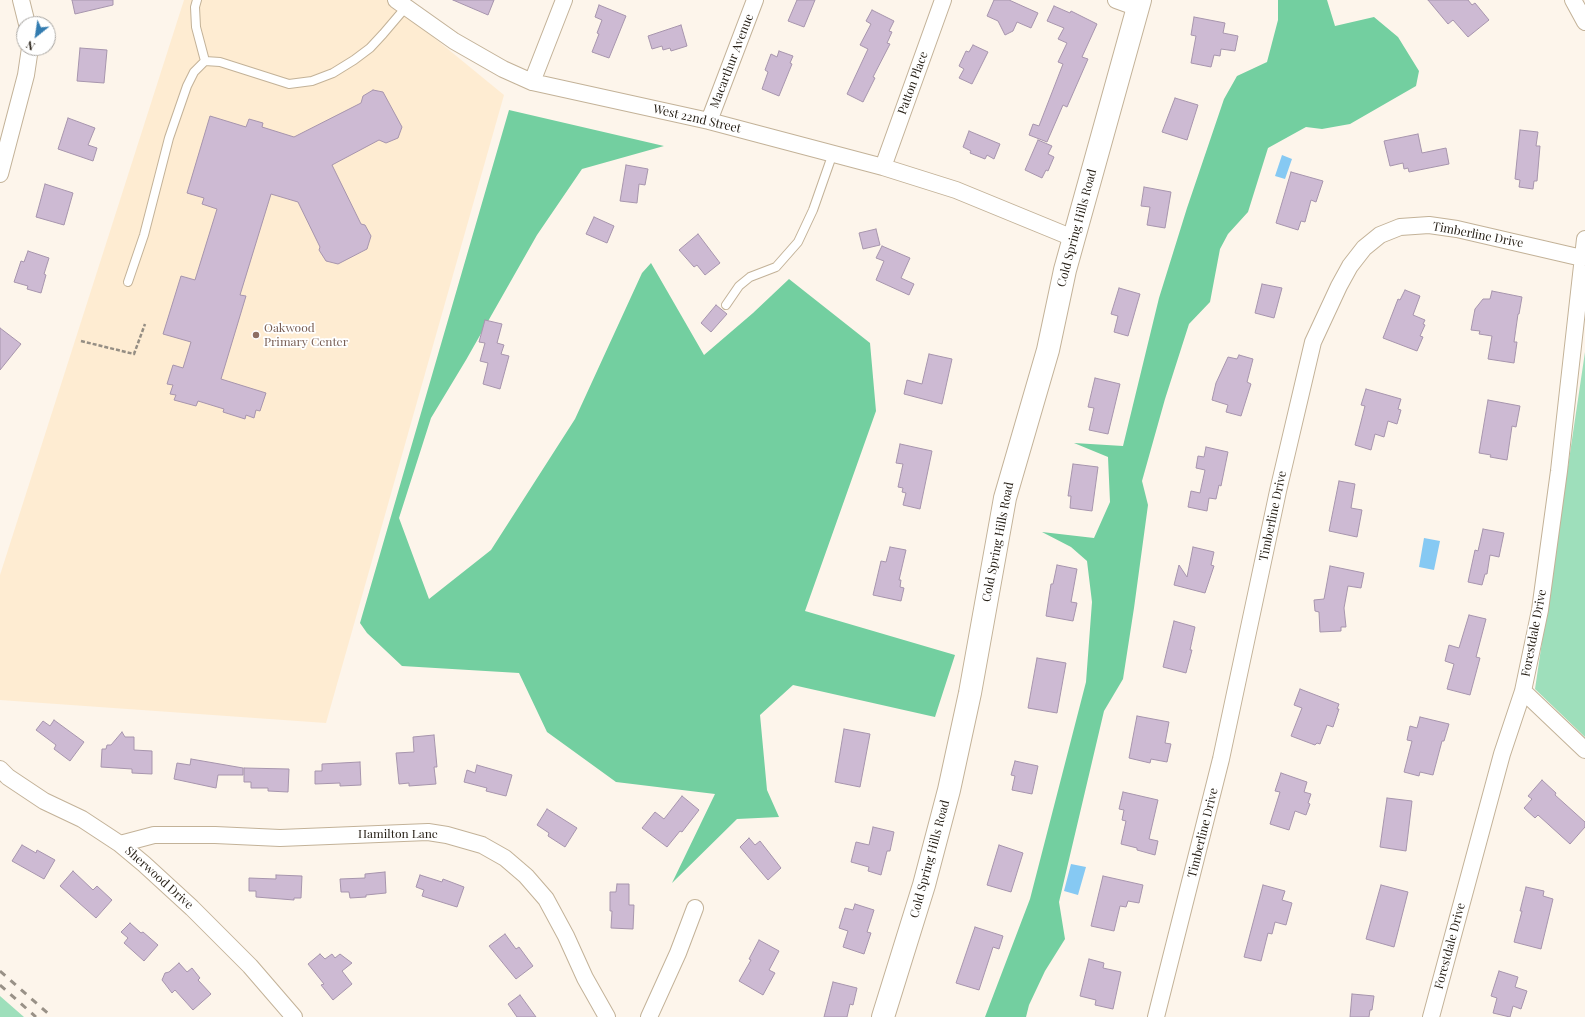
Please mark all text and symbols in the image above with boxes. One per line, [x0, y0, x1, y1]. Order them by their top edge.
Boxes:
street label: Macarthur Avenue [707, 12, 757, 110]
north arrow [16, 16, 56, 56]
text: N [23, 37, 37, 54]
street label: Patton Place [895, 50, 931, 116]
street label: West 22nd Street [652, 102, 742, 136]
street label: Cold Spring Hills Road [1054, 167, 1100, 289]
street label: Timberline Drive [1431, 219, 1525, 251]
place label: Oakwood Primary Center [264, 321, 348, 349]
marker: Oakwood Primary Center [251, 330, 261, 340]
street label: Timberline Drive [1256, 469, 1290, 563]
street label: Cold Spring Hills Road [979, 481, 1017, 603]
street label: Forestdale Drive [1518, 588, 1550, 678]
street label: Timberline Drive [1185, 787, 1221, 879]
street label: Cold Spring Hills Road [907, 798, 953, 920]
street label: Hamilton Lane [358, 827, 438, 841]
street label: Sherwood Drive [122, 844, 196, 912]
street label: Forestdale Drive [1432, 901, 1468, 991]

